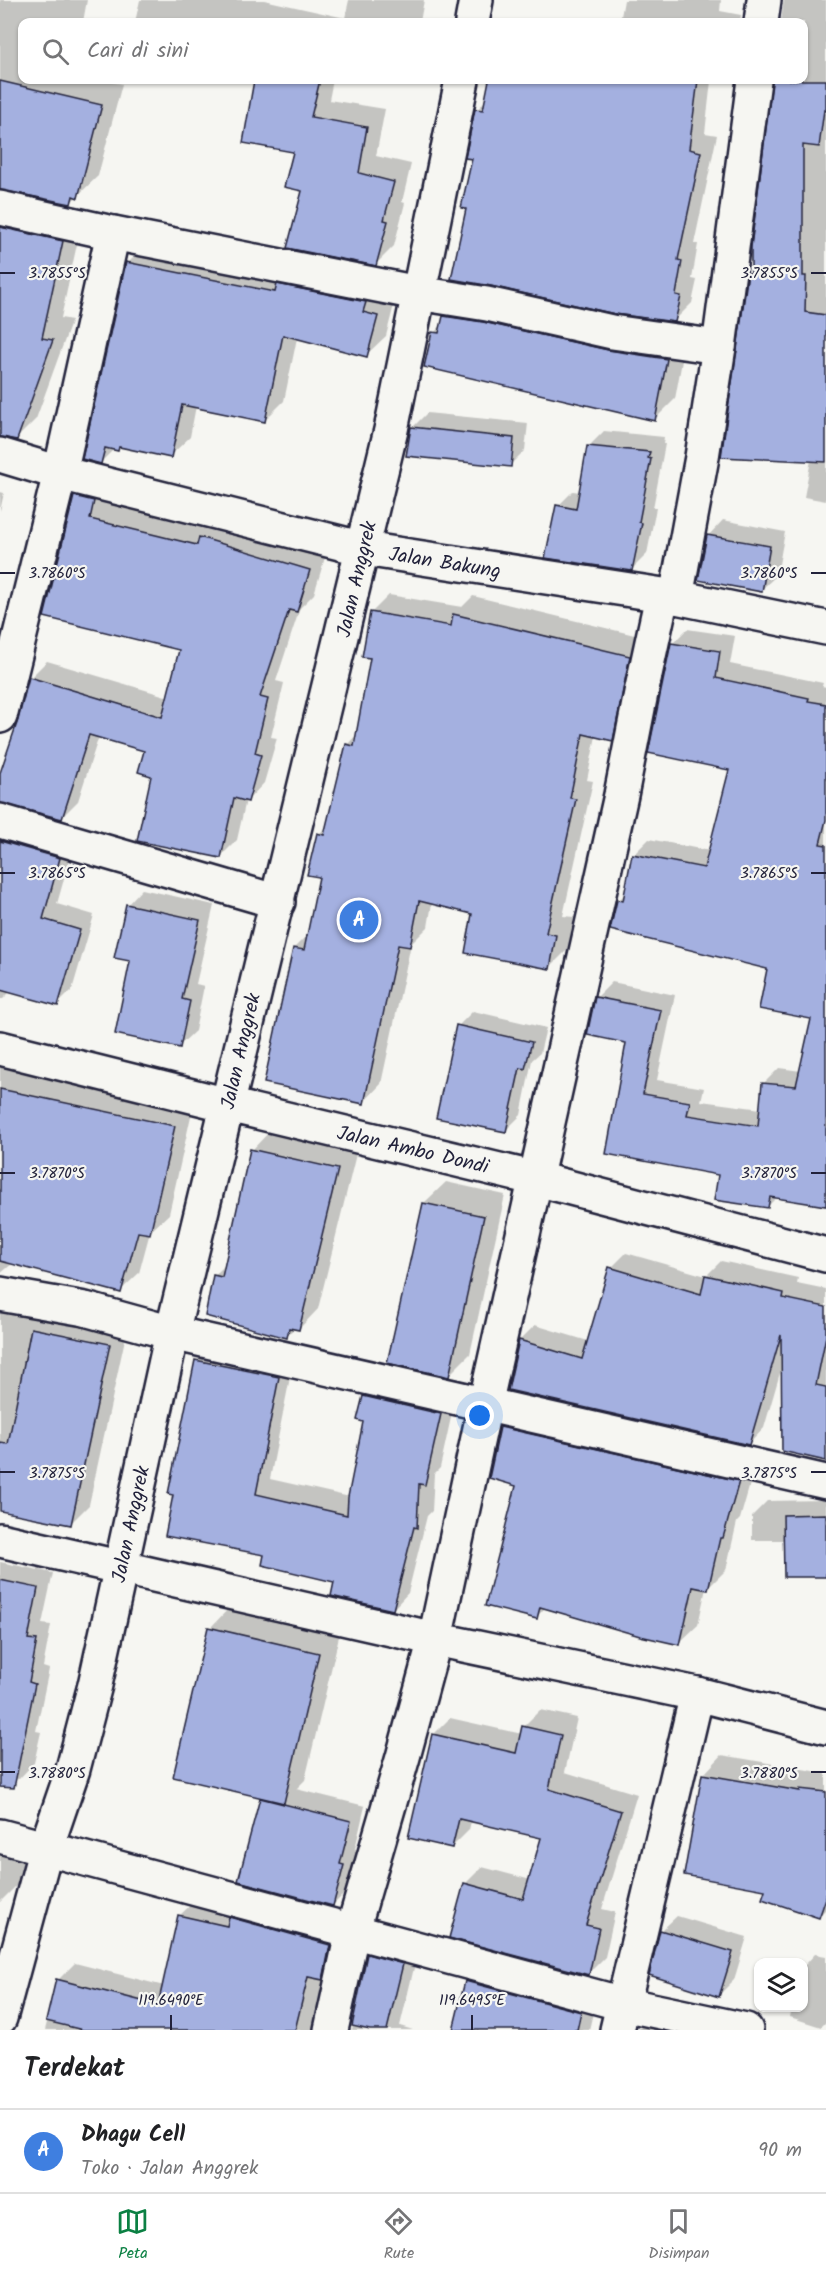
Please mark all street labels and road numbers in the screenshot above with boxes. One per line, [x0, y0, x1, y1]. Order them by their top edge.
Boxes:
street label: Jalan Anggrek [329, 518, 387, 641]
street label: Jalan Bakung [386, 539, 503, 589]
street label: Jalan Anggrek [213, 990, 271, 1113]
street label: Jalan Ambo Dondi [334, 1118, 493, 1184]
street label: Jalan Anggrek [104, 1463, 160, 1586]

